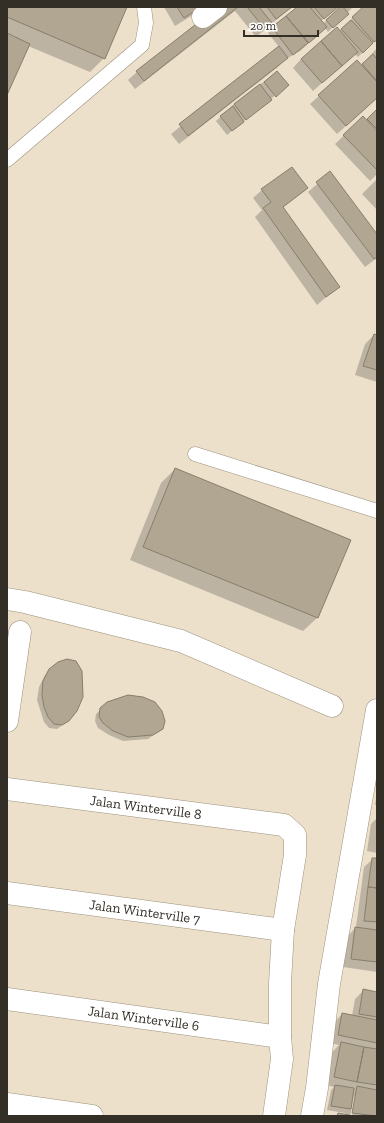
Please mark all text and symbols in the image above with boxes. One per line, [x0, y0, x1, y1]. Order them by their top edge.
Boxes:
scale bar [244, 12, 318, 38]
text: 20 m [250, 19, 277, 33]
street label: Jalan Winterville 8 [89, 792, 203, 823]
street label: Jalan Winterville 7 [88, 896, 201, 928]
street label: Jalan Winterville 6 [87, 1002, 200, 1035]

